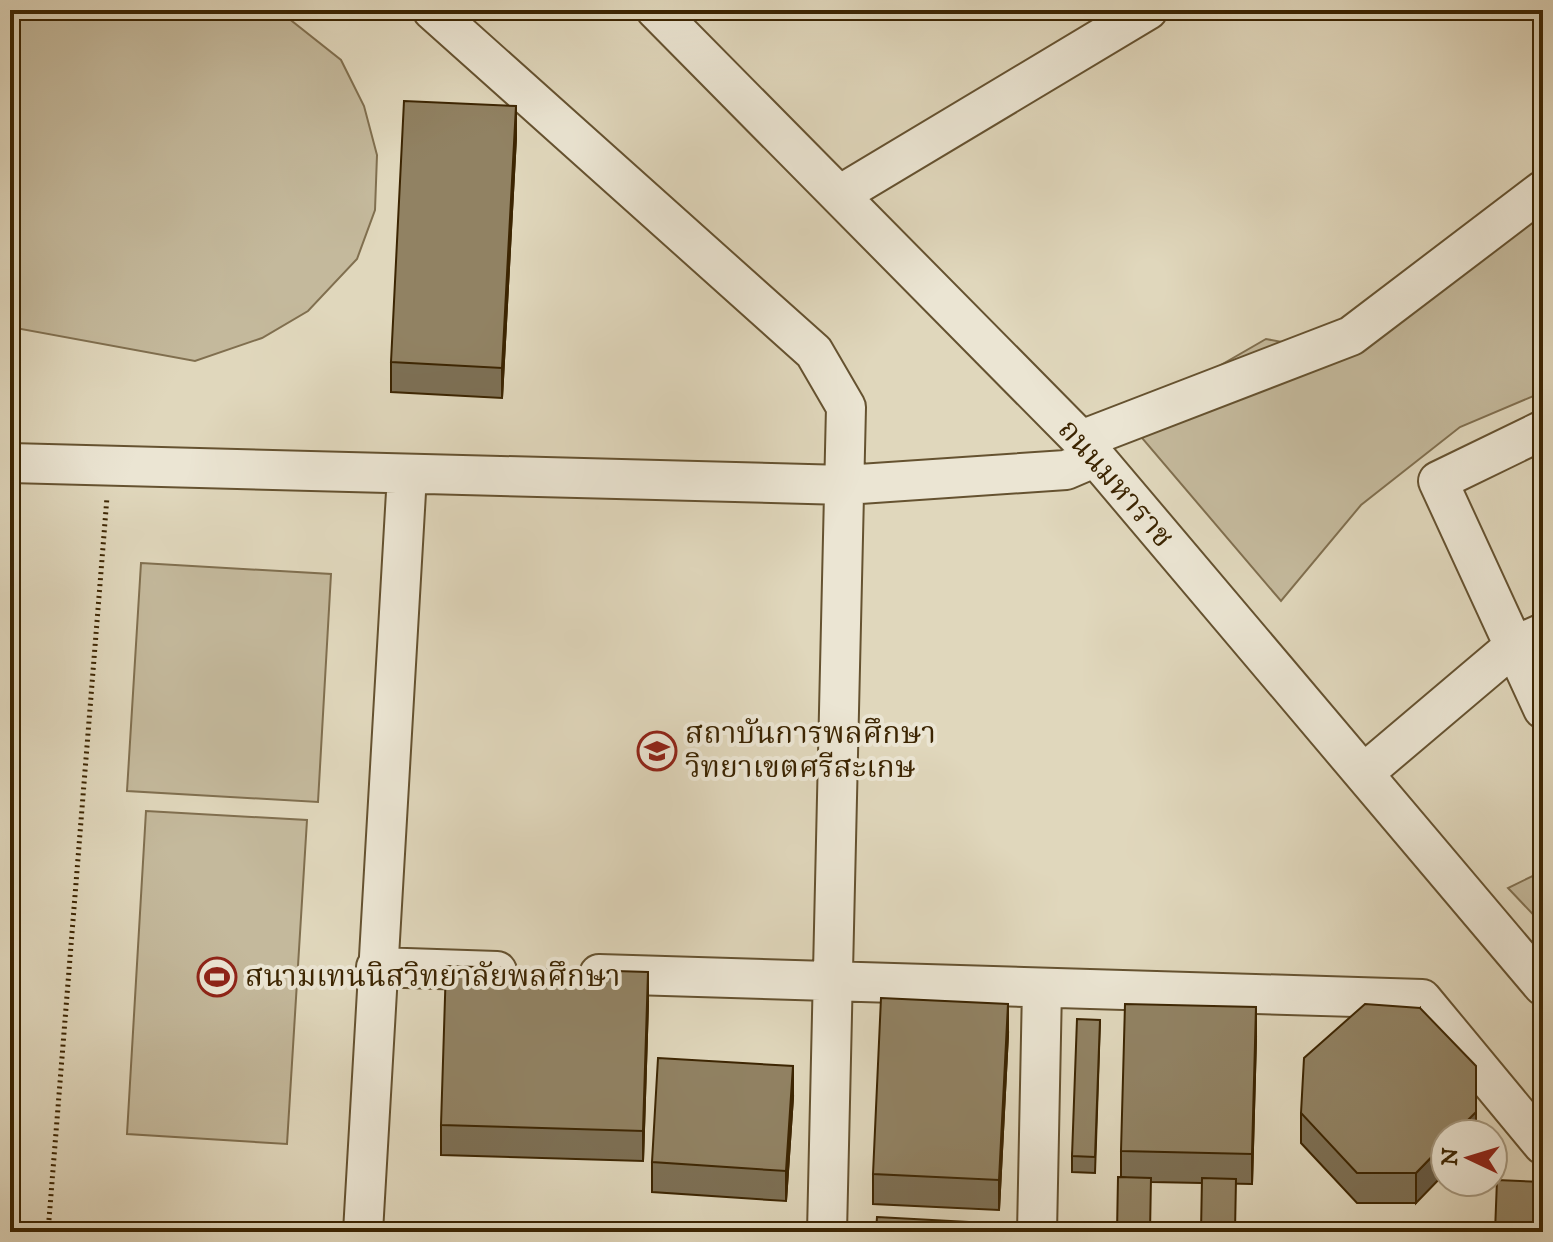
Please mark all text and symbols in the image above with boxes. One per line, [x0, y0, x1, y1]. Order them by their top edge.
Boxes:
street label: ถนนมหาราช [1049, 412, 1181, 556]
place label: สถาบันการพลศึกษา วิทยาเขตศรีสะเกษ [685, 716, 936, 787]
school or university icon: สถาบันการพลศึกษา วิทยาเขตศรีสะเกษ [636, 730, 678, 772]
sports icon: สนามเทนนิสวิทยาลัยพลศึกษา [196, 956, 238, 998]
place label: สนามเทนนิสวิทยาลัยพลศึกษา [245, 959, 621, 996]
north arrow [1429, 1118, 1509, 1198]
text: N [1436, 1147, 1465, 1167]

